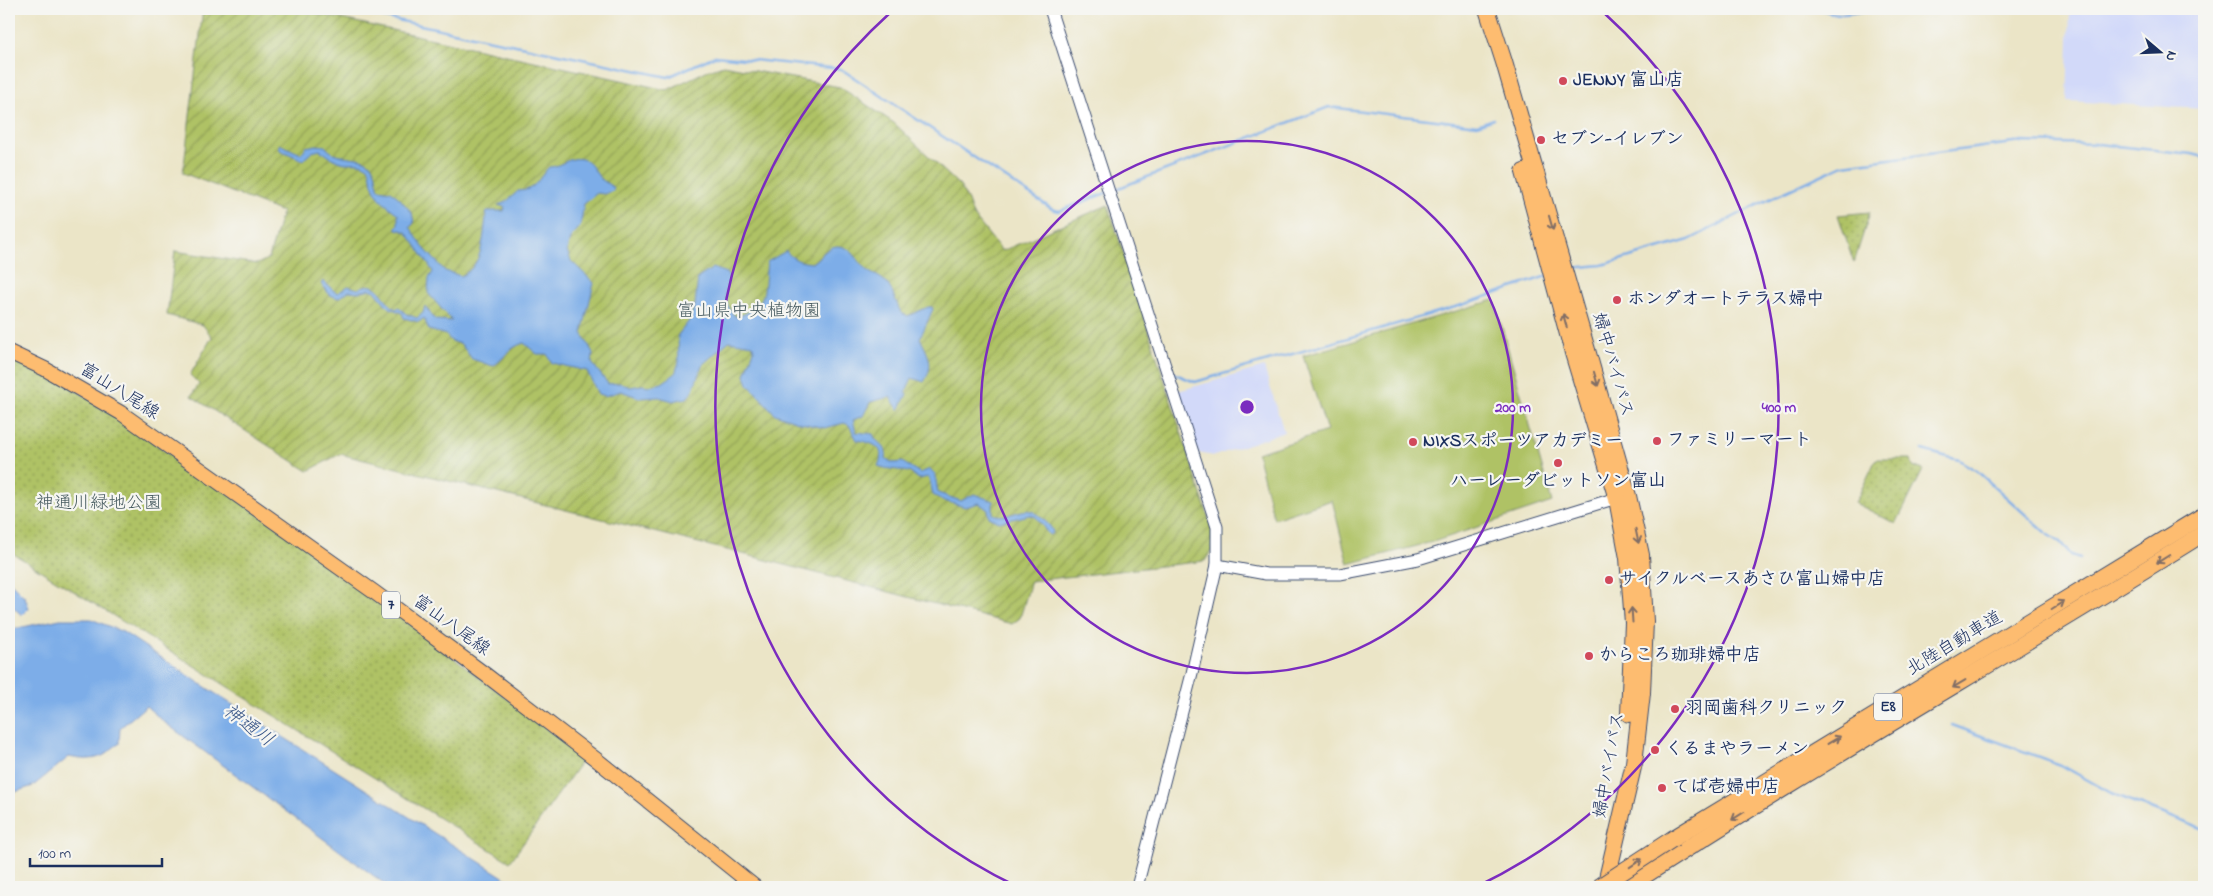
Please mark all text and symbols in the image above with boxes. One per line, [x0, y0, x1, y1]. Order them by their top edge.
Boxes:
north arrow [2136, 28, 2186, 78]
text: N [2159, 48, 2182, 64]
place label: JENNY 富山店 [1573, 68, 1684, 94]
marker: JENNY 富山店 [1557, 75, 1569, 87]
place label: セブン-イレブン [1551, 127, 1684, 153]
marker: セブン-イレブン [1535, 134, 1547, 146]
one-way arrow [1546, 215, 1556, 231]
place label: ホンダオートテラス婦中 [1627, 287, 1824, 313]
marker: ホンダオートテラス婦中 [1611, 294, 1623, 306]
park label: 富山県中央植物園 [677, 299, 821, 325]
street label: 婦中バイパス [1585, 310, 1639, 420]
one-way arrow [1559, 313, 1569, 329]
street label: 富山八尾線 [74, 357, 164, 427]
one-way arrow [1591, 371, 1601, 387]
text: 200 m [1494, 397, 1531, 419]
text: 400 m [1761, 397, 1797, 419]
centre of rings [1238, 398, 1256, 416]
place label: ファミリーマート [1667, 428, 1812, 454]
place label: NIXSスポーツアカデミー [1423, 429, 1623, 455]
marker: ファミリーマート [1651, 435, 1663, 447]
marker: NIXSスポーツアカデミー [1407, 436, 1419, 448]
marker: ハーレーダビットソン富山 [1552, 457, 1564, 469]
place label: ハーレーダビットソン富山 [1450, 469, 1666, 495]
park label: 神通川緑地公園 [36, 491, 162, 517]
one-way arrow [1632, 528, 1642, 544]
one-way arrow [2156, 554, 2170, 564]
place label: サイクルベースあさひ富山婦中店 [1619, 567, 1885, 593]
marker: サイクルベースあさひ富山婦中店 [1603, 574, 1615, 586]
street label: 富山八尾線 [407, 589, 495, 663]
road number: 7 [382, 592, 400, 618]
one-way arrow [2051, 600, 2065, 610]
street label: 北陸自動車道 [1902, 605, 2008, 683]
one-way arrow [1628, 607, 1637, 623]
place label: からころ珈琲婦中店 [1599, 643, 1761, 669]
marker: からころ珈琲婦中店 [1583, 650, 1595, 662]
one-way arrow [1952, 679, 1966, 689]
road number: E8 [1874, 694, 1902, 720]
place label: 羽岡歯科クリニック [1685, 696, 1847, 722]
water label: 神通川 [217, 698, 279, 754]
marker: 羽岡歯科クリニック [1669, 703, 1681, 715]
street label: 婦中バイパス [1588, 710, 1632, 820]
one-way arrow [1826, 734, 1840, 744]
place label: くるまやラーメン [1665, 737, 1809, 763]
marker: くるまやラーメン [1649, 744, 1661, 756]
place label: てば壱婦中店 [1672, 775, 1780, 801]
marker: てば壱婦中店 [1656, 782, 1668, 794]
one-way arrow [1731, 811, 1745, 822]
scale bar [30, 836, 162, 868]
text: 100 m [38, 843, 71, 865]
one-way arrow [1629, 858, 1643, 868]

